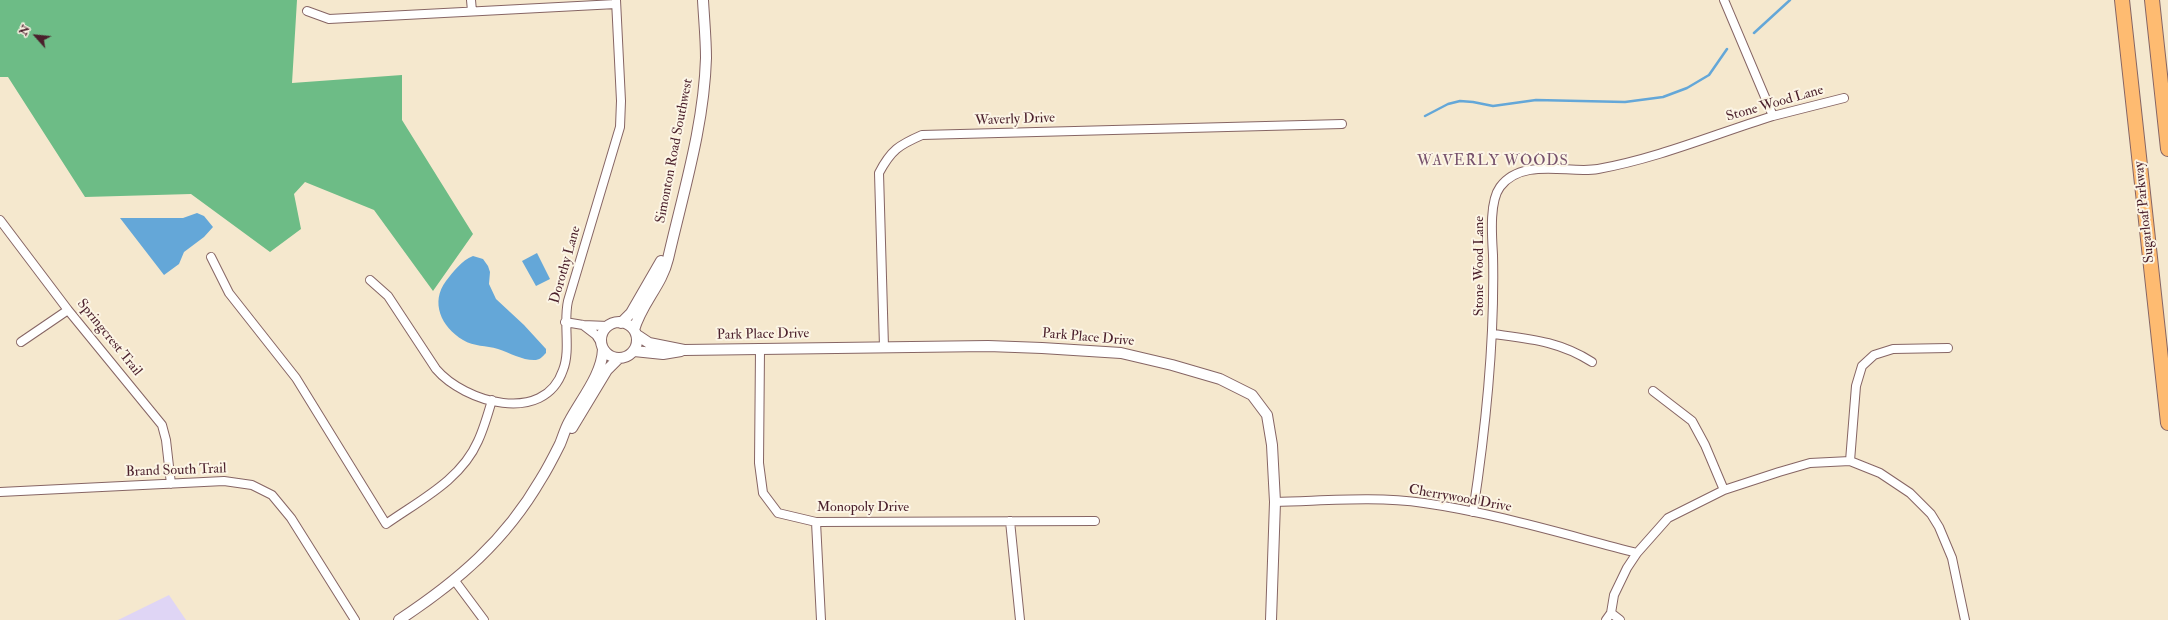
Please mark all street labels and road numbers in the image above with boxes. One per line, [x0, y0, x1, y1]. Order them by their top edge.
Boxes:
street label: Simonton Road Southwest [653, 77, 697, 225]
street label: Stone Wood Lane [1724, 82, 1826, 126]
street label: Waverly Drive [975, 110, 1055, 130]
street label: Sugarloaf Parkway [2131, 160, 2159, 264]
street label: Stone Wood Lane [1472, 216, 1488, 316]
street label: Dorothy Lane [547, 224, 585, 306]
street label: Springcrest Trail [73, 296, 145, 380]
street label: Park Place Drive [717, 326, 809, 344]
street label: Park Place Drive [1041, 326, 1135, 350]
street label: Brand South Trail [125, 461, 227, 481]
street label: Cherrywood Drive [1407, 482, 1513, 516]
street label: Monopoly Drive [817, 500, 909, 516]

